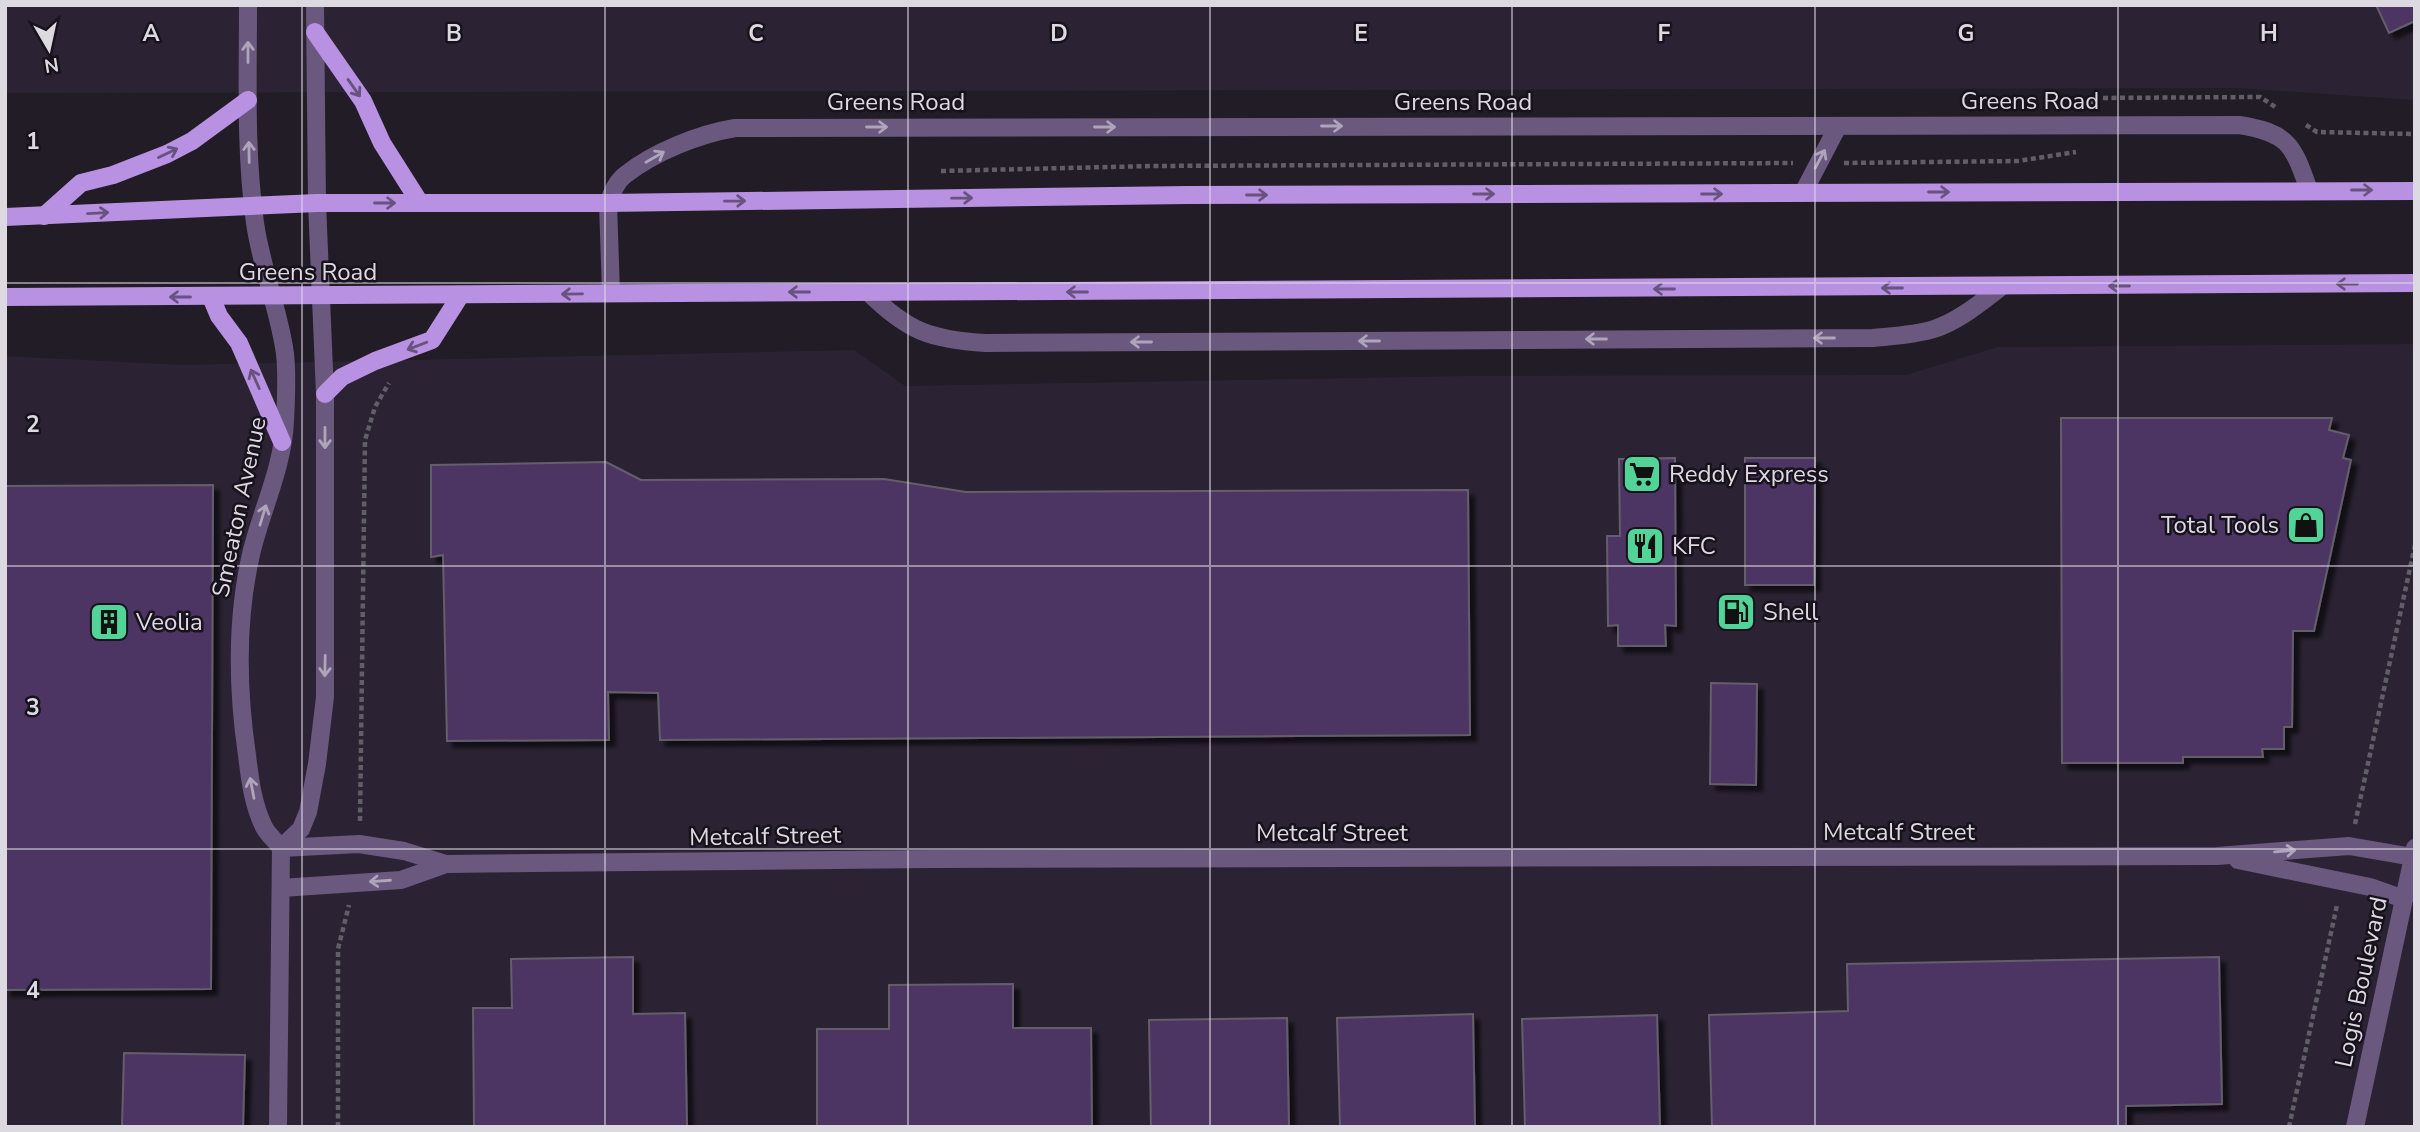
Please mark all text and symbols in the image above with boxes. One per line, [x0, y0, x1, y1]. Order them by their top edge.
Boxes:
north arrow [14, 14, 84, 84]
text: A [142, 18, 160, 49]
text: B [446, 18, 462, 49]
text: C [748, 18, 764, 49]
text: D [1050, 18, 1068, 49]
text: E [1354, 18, 1368, 49]
text: F [1658, 18, 1671, 49]
text: G [1958, 18, 1974, 49]
text: H [2260, 18, 2278, 49]
one-way arrow [241, 41, 255, 64]
text: N [42, 51, 61, 79]
one-way arrow [347, 78, 361, 97]
street label: Greens Road [1961, 85, 2099, 117]
street label: Greens Road [827, 86, 965, 118]
street label: Greens Road [1394, 86, 1532, 118]
one-way arrow [1320, 119, 1343, 133]
one-way arrow [865, 120, 888, 134]
one-way arrow [1093, 120, 1116, 133]
text: 1 [26, 126, 40, 157]
one-way arrow [243, 141, 256, 164]
one-way arrow [157, 145, 178, 159]
one-way arrow [645, 150, 665, 164]
one-way arrow [1813, 150, 1827, 170]
one-way arrow [2350, 183, 2373, 197]
one-way arrow [1927, 186, 1950, 199]
one-way arrow [1472, 187, 1495, 201]
one-way arrow [1700, 187, 1723, 201]
one-way arrow [1245, 188, 1268, 202]
one-way arrow [951, 191, 974, 205]
one-way arrow [723, 194, 746, 208]
one-way arrow [373, 196, 396, 210]
one-way arrow [86, 206, 109, 219]
street label: Greens Road [239, 256, 377, 288]
one-way arrow [2335, 277, 2358, 291]
one-way arrow [2108, 279, 2131, 293]
one-way arrow [1880, 281, 1903, 295]
one-way arrow [1653, 282, 1676, 296]
one-way arrow [788, 285, 811, 299]
one-way arrow [1065, 285, 1088, 299]
one-way arrow [561, 287, 584, 300]
one-way arrow [169, 290, 192, 304]
one-way arrow [1813, 331, 1836, 345]
one-way arrow [1585, 332, 1608, 346]
one-way arrow [1358, 334, 1381, 347]
one-way arrow [1130, 335, 1153, 349]
one-way arrow [407, 341, 429, 353]
one-way arrow [248, 369, 261, 391]
text: 2 [26, 409, 40, 440]
street label: Smeaton Avenue [204, 414, 274, 600]
one-way arrow [318, 427, 332, 450]
supermarket icon: Reddy Express [1621, 453, 1663, 495]
place label: Reddy Express [1669, 458, 1829, 490]
one-way arrow [257, 504, 270, 526]
shop icon: Total Tools [2285, 504, 2327, 546]
place label: Total Tools [2161, 509, 2279, 541]
restaurant icon: KFC [1624, 525, 1666, 567]
place label: KFC [1672, 530, 1716, 562]
fuel station icon: Shell [1715, 591, 1757, 633]
place label: Shell [1763, 596, 1818, 628]
building icon: Veolia [88, 601, 130, 643]
place label: Veolia [135, 606, 203, 638]
one-way arrow [318, 654, 332, 677]
text: 3 [26, 692, 40, 723]
one-way arrow [245, 777, 258, 800]
street label: Metcalf Street [1823, 816, 1976, 848]
street label: Metcalf Street [1256, 817, 1409, 849]
street label: Metcalf Street [689, 819, 842, 853]
one-way arrow [2274, 844, 2296, 857]
one-way arrow [370, 875, 392, 888]
street label: Logis Boulevard [2327, 894, 2395, 1070]
text: 4 [26, 975, 40, 1006]

